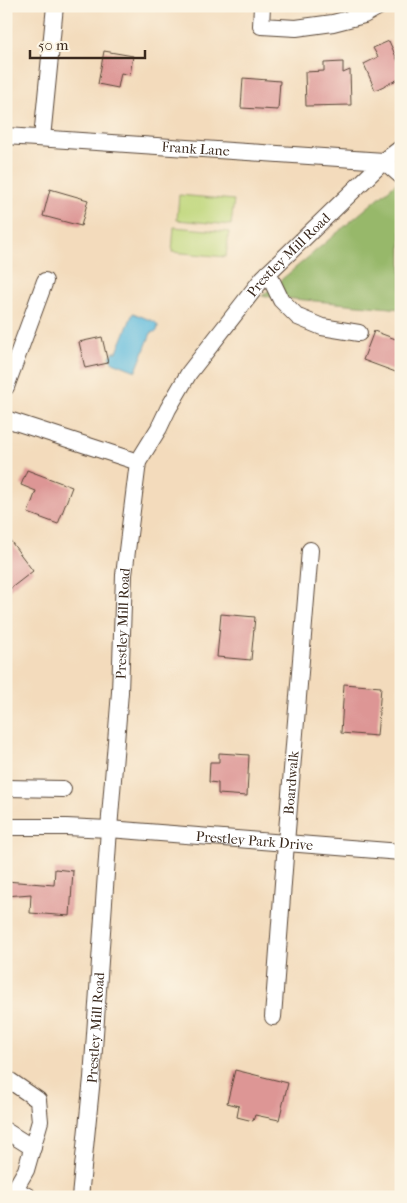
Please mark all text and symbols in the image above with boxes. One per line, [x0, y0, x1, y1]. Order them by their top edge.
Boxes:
scale bar [30, 28, 145, 60]
text: 50 m [38, 36, 69, 54]
street label: Frank Lane [161, 138, 230, 159]
street label: Prestley Mill Road [243, 209, 334, 300]
street label: Prestley Mill Road [112, 567, 133, 680]
street label: Boardwalk [280, 749, 302, 815]
street label: Prestley Park Drive [195, 827, 314, 854]
street label: Prestley Mill Road [83, 971, 108, 1084]

